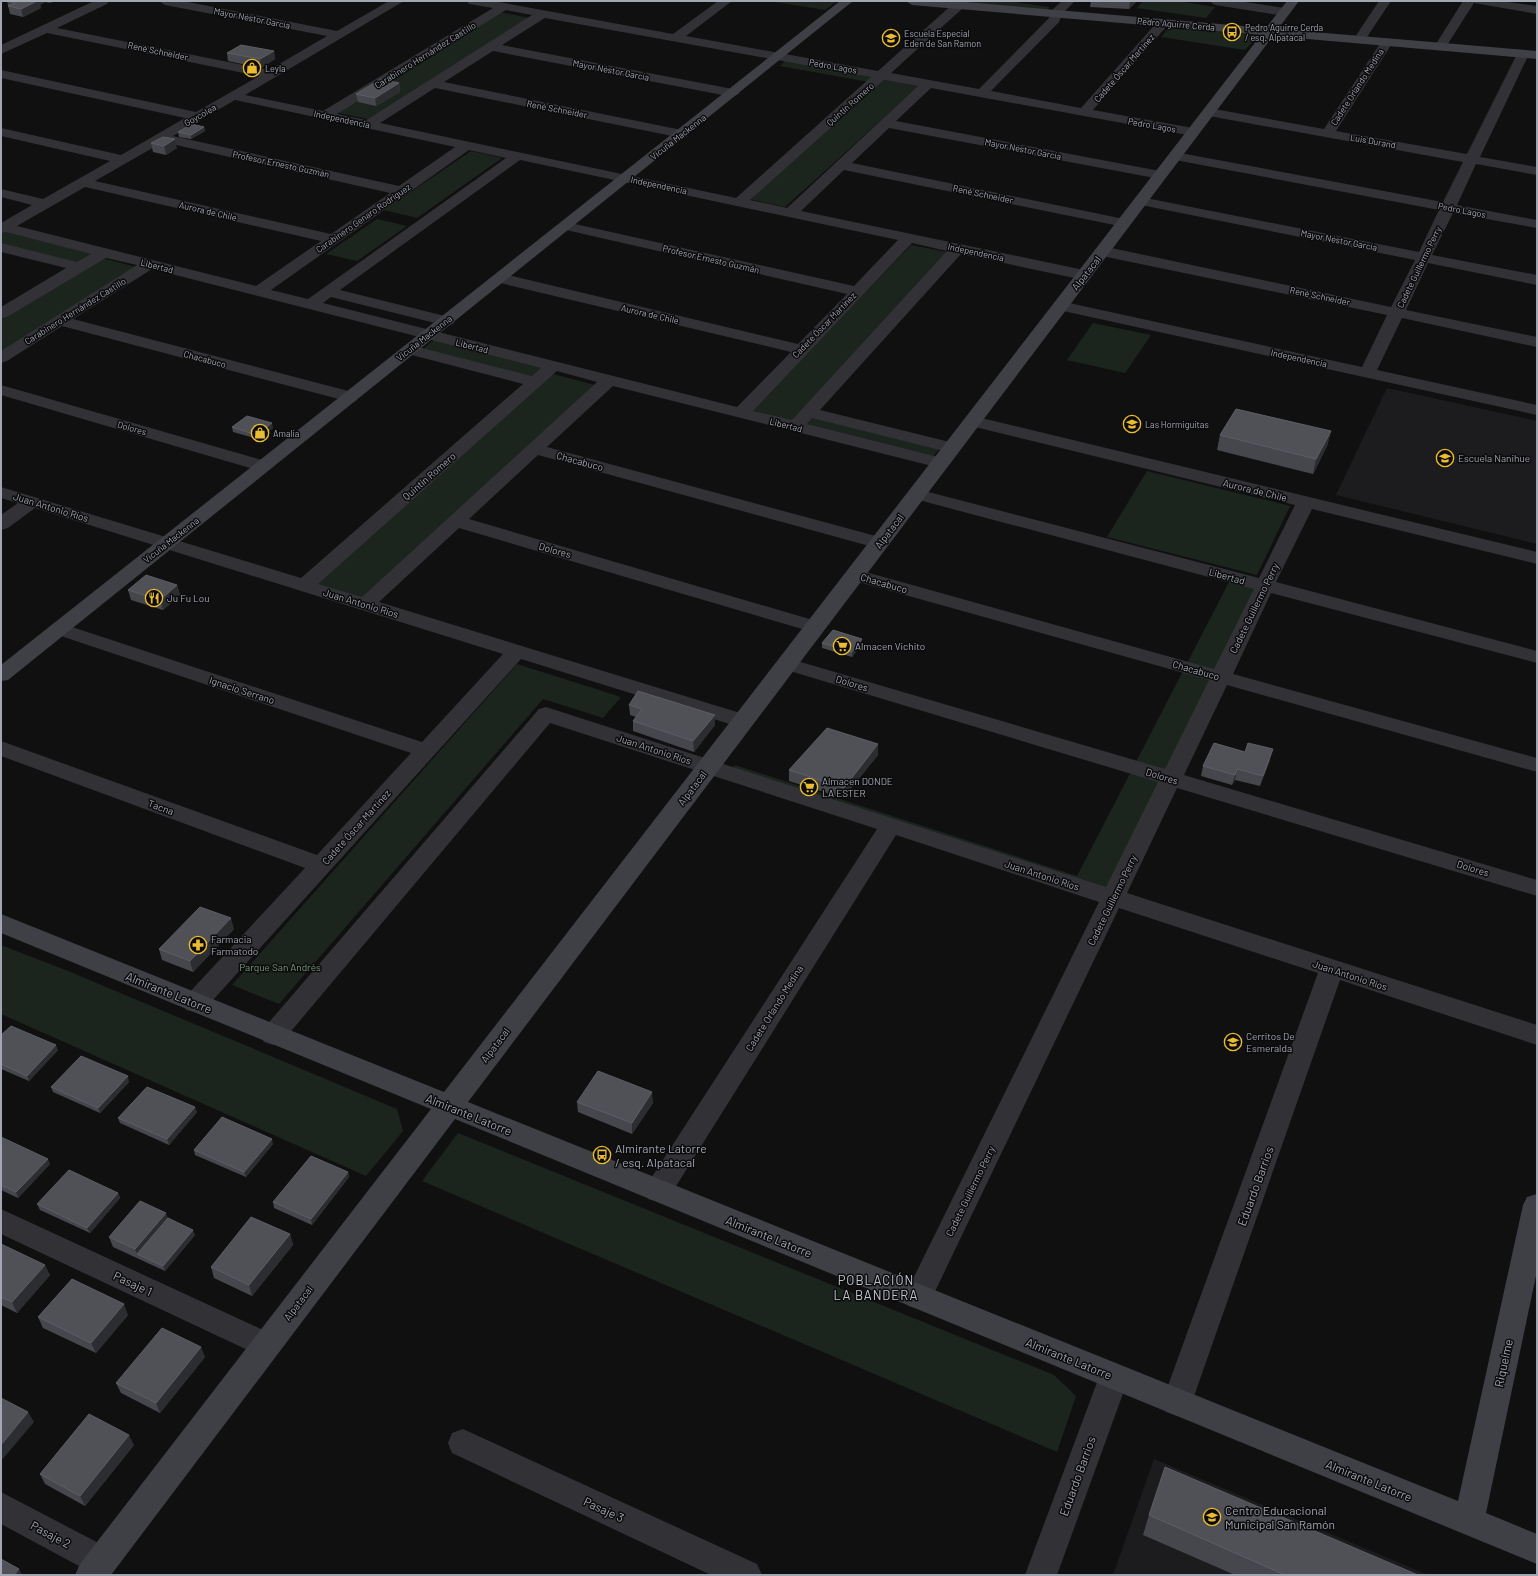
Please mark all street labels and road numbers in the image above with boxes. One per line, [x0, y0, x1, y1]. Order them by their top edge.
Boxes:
street label: Mayor Néstor García [213, 5, 291, 31]
street label: Pedro Aguirre Cerda [1137, 15, 1215, 33]
street label: Carabinero Hernández Castillo [372, 19, 478, 91]
street label: Cadete Óscar Martínez [1091, 32, 1157, 104]
street label: René Schneider [127, 39, 190, 63]
street label: Cadete Orlando Medina [1328, 47, 1386, 127]
street label: Pedro Lagos [808, 56, 858, 76]
street label: Mayor Néstor García [572, 57, 650, 83]
street label: Quintín Romero [824, 80, 876, 128]
street label: René Schneider [526, 98, 589, 120]
street label: Goycolea [182, 101, 218, 129]
street label: Independencia [313, 108, 371, 130]
street label: Vicuña Mackenna [648, 112, 708, 162]
street label: Pedro Lagos [1127, 115, 1177, 135]
street label: Luis Durand [1349, 132, 1397, 150]
street label: Mayor Néstor García [984, 136, 1062, 162]
street label: Profesor Ernesto Guzmán [232, 148, 331, 180]
street label: Independencia [630, 174, 688, 196]
street label: Carabinero Genaro Rodríguez [313, 181, 413, 255]
street label: René Schneider [952, 182, 1015, 206]
street label: Aurora de Chile [178, 199, 238, 223]
street label: Pedro Lagos [1437, 200, 1487, 220]
street label: Cadete Guillermo Perry [1394, 224, 1444, 310]
street label: Mayor Néstor García [1300, 227, 1378, 253]
street label: Independencia [947, 241, 1005, 263]
street label: Profesor Ernesto Guzmán [662, 243, 761, 276]
street label: Alpatacal [1069, 253, 1103, 293]
street label: Libertad [140, 257, 175, 275]
street label: Carabinero Hernández Castillo [22, 275, 128, 347]
street label: René Schneider [1289, 284, 1352, 308]
street label: Cadete Óscar Martínez [790, 290, 858, 360]
street label: Aurora de Chile [620, 302, 680, 326]
street label: Vicuña Mackenna [394, 313, 454, 363]
street label: Libertad [455, 337, 490, 355]
street label: Independencia [1270, 347, 1328, 369]
street label: Chacabuco [183, 348, 228, 370]
street label: Libertad [769, 416, 804, 434]
street label: Dolores [116, 419, 148, 437]
street label: Chacabuco [555, 449, 605, 473]
street label: Quintín Romero [400, 450, 458, 502]
street label: Aurora de Chile [1222, 476, 1288, 504]
street label: Juan Antonio Ríos [12, 490, 90, 524]
street label: Alpatacal [872, 511, 906, 551]
street label: Vicuña Mackenna [141, 515, 201, 565]
street label: Dolores [537, 540, 573, 560]
street label: Cadete Guillermo Perry [1227, 560, 1281, 655]
street label: Libertad [1208, 565, 1246, 587]
street label: Chacabuco [859, 571, 909, 595]
street label: Juan Antonio Ríos [322, 586, 400, 620]
street label: Chacabuco [1171, 658, 1221, 682]
street label: Dolores [834, 672, 870, 694]
street label: Ignacio Serrano [208, 674, 276, 706]
street label: Juan Antonio Ríos [615, 731, 693, 767]
street label: Dolores [1144, 765, 1180, 787]
street label: Alpatacal [675, 768, 709, 808]
street label: Cadete Óscar Martínez [319, 787, 393, 867]
street label: Tacna [147, 797, 175, 817]
street label: Cadete Guillermo Perry [1085, 852, 1139, 947]
street label: Juan Antonio Ríos [1003, 857, 1081, 893]
street label: Dolores [1455, 857, 1491, 879]
street label: Juan Antonio Ríos [1311, 957, 1389, 993]
street label: Cadete Orlando Medina [743, 963, 805, 1053]
street label: Almirante Latorre [124, 968, 214, 1016]
street label: Alpatacal [478, 1025, 512, 1065]
street label: Almirante Latorre [424, 1090, 514, 1138]
street label: Cadete Guillermo Perry [943, 1143, 997, 1238]
street label: Eduardo Barrios [1234, 1144, 1276, 1228]
street label: Almirante Latorre [724, 1212, 814, 1260]
street label: Pasaje 1 [111, 1268, 155, 1298]
street label: Alpatacal [281, 1283, 315, 1323]
street label: Almirante Latorre [1024, 1334, 1114, 1382]
street label: Riquelme [1491, 1338, 1515, 1388]
street label: Eduardo Barrios [1056, 1434, 1098, 1518]
street label: Almirante Latorre [1324, 1456, 1414, 1504]
street label: Pasaje 3 [582, 1494, 626, 1524]
street label: Pasaje 2 [29, 1518, 73, 1550]

